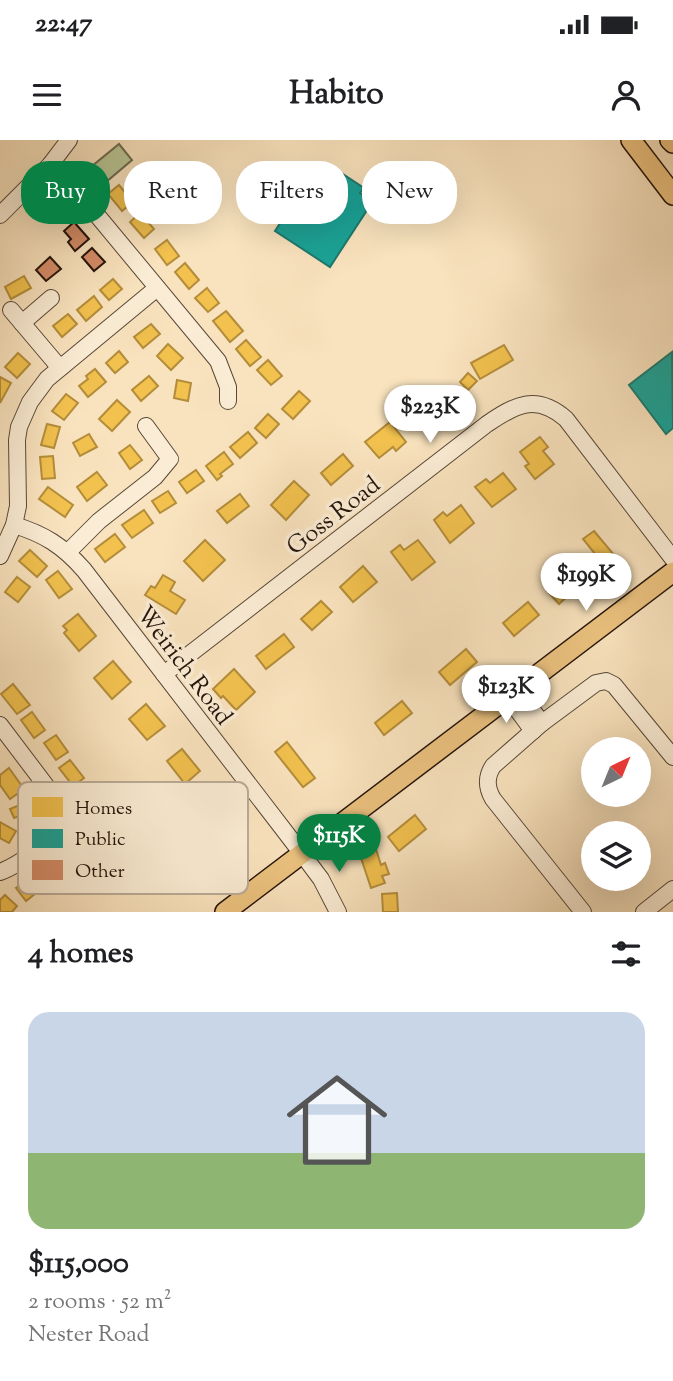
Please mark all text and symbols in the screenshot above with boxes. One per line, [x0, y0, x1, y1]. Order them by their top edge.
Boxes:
text: 22:47 [35, 6, 92, 43]
text: Habito [289, 72, 384, 118]
icon: menu [28, 76, 66, 114]
icon: person [607, 76, 645, 114]
chip: Buy [21, 161, 110, 224]
chip: Rent [124, 161, 222, 224]
chip: Filters [236, 161, 348, 224]
chip: New [362, 161, 457, 224]
pin: $223K [381, 386, 479, 445]
text: $223K [400, 391, 460, 424]
street label: Goss Road [280, 469, 389, 564]
pin: $199K [537, 554, 635, 613]
text: $199K [557, 559, 615, 592]
street label: Weirich Road [127, 599, 240, 733]
pin: $123K [457, 666, 555, 725]
text: $123K [478, 671, 534, 704]
north arrow [581, 737, 651, 807]
map controls [581, 737, 651, 891]
legend [18, 782, 248, 894]
text: Homes [75, 796, 132, 823]
pin: $115K [290, 814, 388, 874]
text: $115K [313, 820, 365, 853]
button: layers [581, 821, 651, 891]
text: Public [75, 827, 126, 854]
text: Other [75, 859, 125, 886]
text: 4 homes [28, 933, 134, 976]
icon: filters [607, 935, 645, 973]
icon: home [274, 1057, 400, 1183]
text: $115,000 [28, 1243, 129, 1286]
text: 2 rooms · 52 m² [28, 1286, 171, 1319]
text: Nester Road [28, 1319, 150, 1352]

